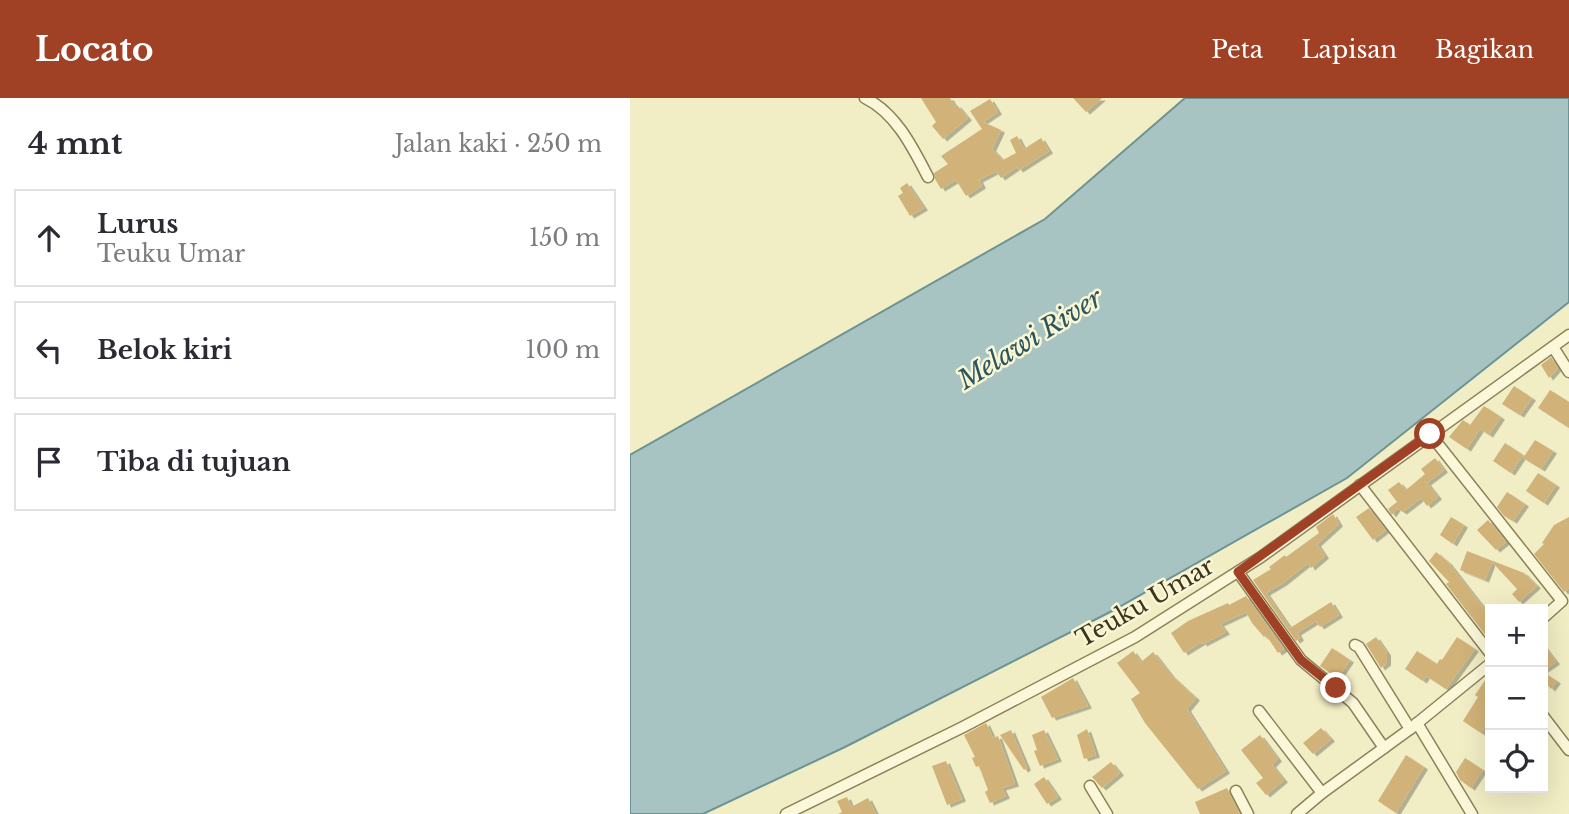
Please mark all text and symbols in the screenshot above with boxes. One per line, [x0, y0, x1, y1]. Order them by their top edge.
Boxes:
text: Locato [35, 29, 154, 70]
text: Peta [1211, 35, 1263, 64]
text: Lapisan [1301, 35, 1397, 64]
text: Bagikan [1435, 35, 1534, 64]
text: 4 mnt [28, 125, 122, 162]
text: Jalan kaki · 250 m [395, 130, 602, 158]
text: Lurus [97, 208, 178, 240]
icon: ahead [30, 219, 68, 257]
text: 150 m [529, 224, 600, 252]
text: Teuku Umar [97, 240, 245, 268]
water label: Melawi River [951, 281, 1109, 397]
icon: left [30, 331, 68, 369]
text: Belok kiri [97, 334, 232, 366]
text: 100 m [526, 336, 600, 364]
route start [1414, 418, 1445, 449]
icon: arrive [30, 443, 68, 481]
text: Tiba di tujuan [97, 446, 291, 478]
street label: Teuku Umar [1071, 550, 1220, 653]
map controls [1485, 604, 1548, 793]
button: + [1485, 604, 1548, 667]
button: − [1485, 667, 1548, 730]
route end [1320, 672, 1351, 703]
button: locate [1485, 730, 1548, 793]

